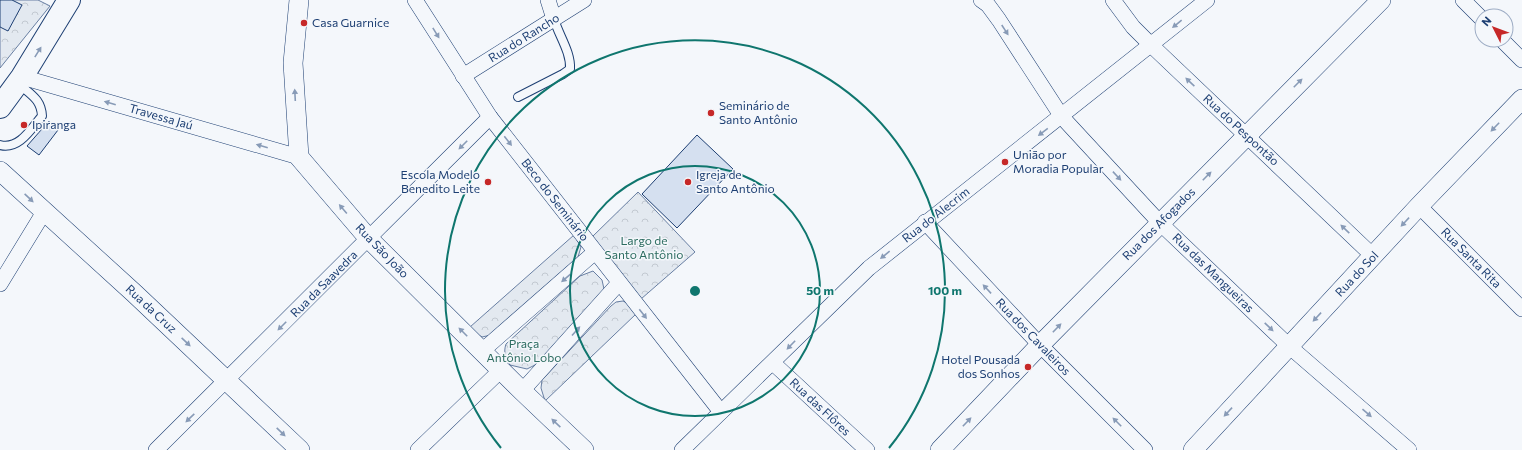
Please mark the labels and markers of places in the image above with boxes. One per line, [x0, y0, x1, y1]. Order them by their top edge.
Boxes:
place label: Casa Guarnice [312, 15, 389, 29]
marker: Casa Guarnice [299, 18, 309, 28]
place label: Seminário de Santo Antônio [719, 98, 798, 126]
marker: Seminário de Santo Antônio [706, 108, 716, 118]
place label: Ipiranga [32, 117, 76, 131]
marker: Ipiranga [19, 120, 29, 130]
place label: União por Moradia Popular [1013, 147, 1104, 175]
marker: União por Moradia Popular [1000, 157, 1010, 167]
place label: Escola Modelo Benedito Leite [401, 167, 480, 195]
place label: Igreja de Santo Antônio [696, 167, 775, 195]
marker: Escola Modelo Benedito Leite [483, 177, 493, 187]
marker: Igreja de Santo Antônio [683, 177, 693, 187]
centre of rings [688, 284, 702, 298]
place label: Hotel Pousada dos Sonhos [941, 352, 1020, 380]
marker: Hotel Pousada dos Sonhos [1023, 362, 1033, 372]

